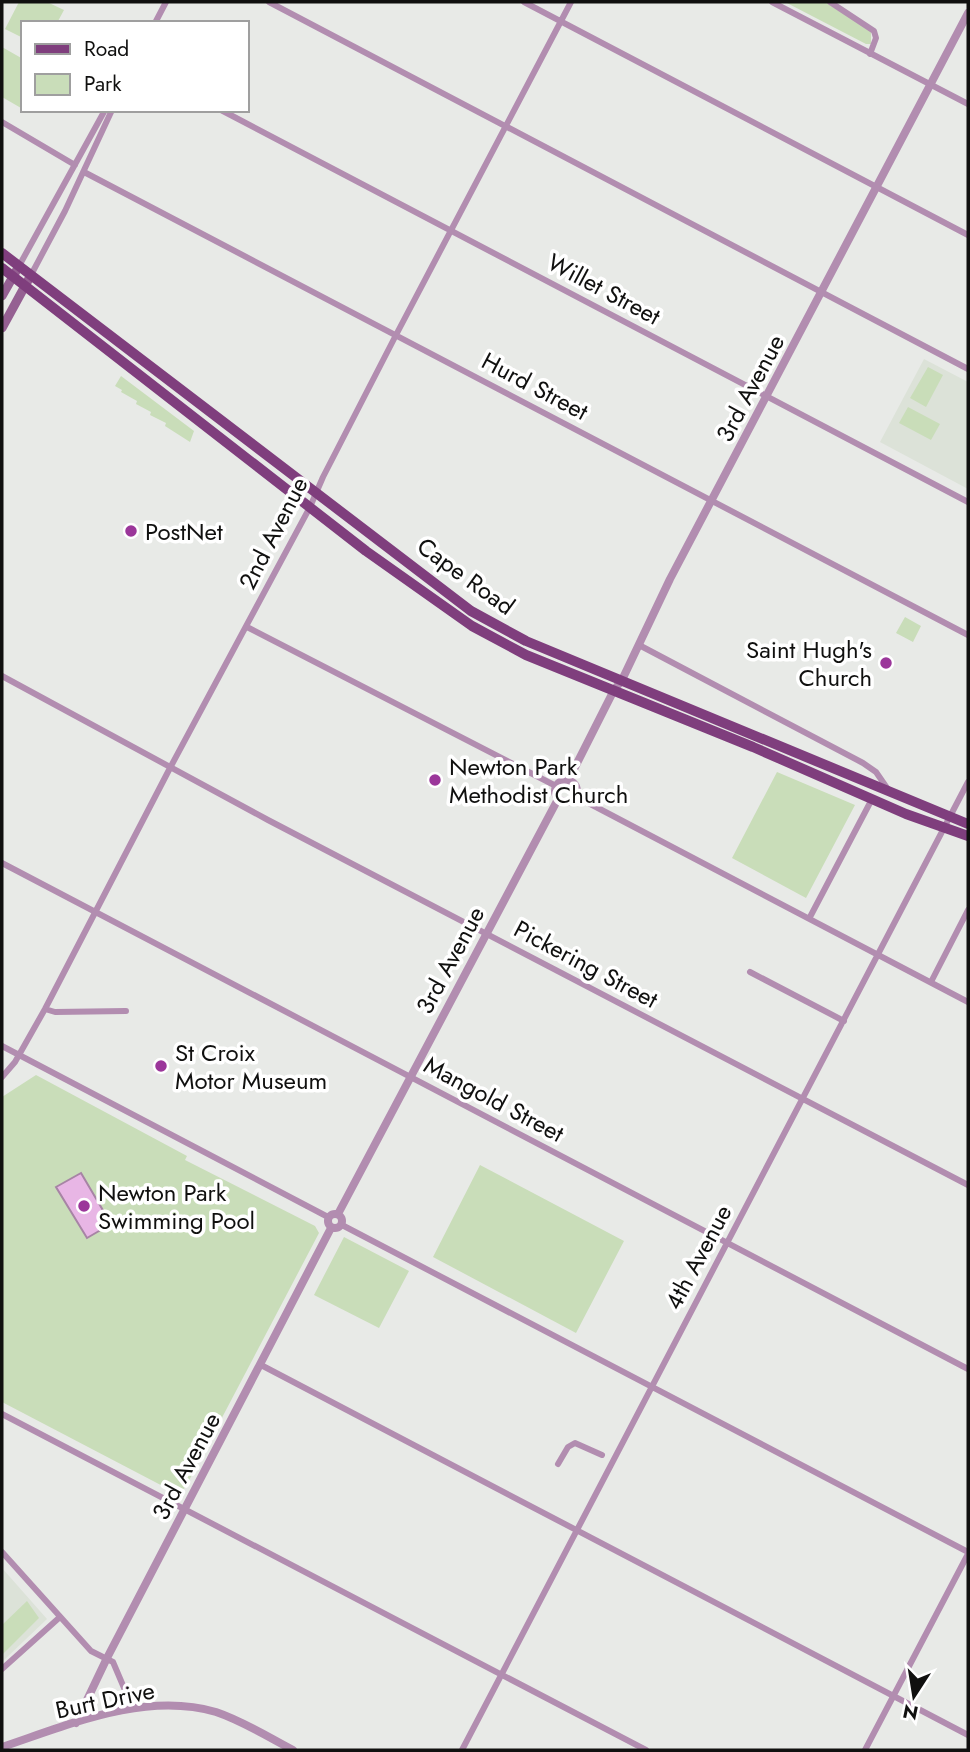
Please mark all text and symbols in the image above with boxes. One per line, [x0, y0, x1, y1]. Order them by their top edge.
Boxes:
legend [21, 21, 248, 112]
text: Road [84, 34, 129, 64]
text: Park [84, 69, 122, 99]
street label: Willet Street [541, 245, 667, 334]
street label: 3rd Avenue [707, 328, 793, 448]
street label: Hurd Street [476, 343, 595, 429]
street label: 2nd Avenue [230, 471, 316, 595]
place label: PostNet [145, 514, 223, 549]
marker: PostNet [123, 523, 139, 539]
street label: Cape Road [410, 529, 522, 623]
place label: Saint Hugh's Church [746, 632, 872, 695]
marker: Saint Hugh's Church [878, 655, 894, 671]
place label: Newton Park Methodist Church [449, 749, 628, 812]
marker: Newton Park Methodist Church [427, 772, 443, 788]
street label: 3rd Avenue [407, 900, 493, 1020]
street label: Pickering Street [508, 911, 664, 1017]
place label: St Croix Motor Museum [175, 1035, 327, 1098]
street label: Mangold Street [418, 1047, 570, 1151]
marker: St Croix Motor Museum [153, 1058, 169, 1074]
place label: Newton Park Swimming Pool [98, 1175, 255, 1238]
marker: Newton Park Swimming Pool [76, 1198, 92, 1214]
street label: 4th Avenue [656, 1198, 740, 1316]
street label: 3rd Avenue [143, 1406, 229, 1526]
north arrow [879, 1661, 949, 1731]
street label: Burt Drive [52, 1672, 158, 1728]
text: N [900, 1697, 921, 1727]

